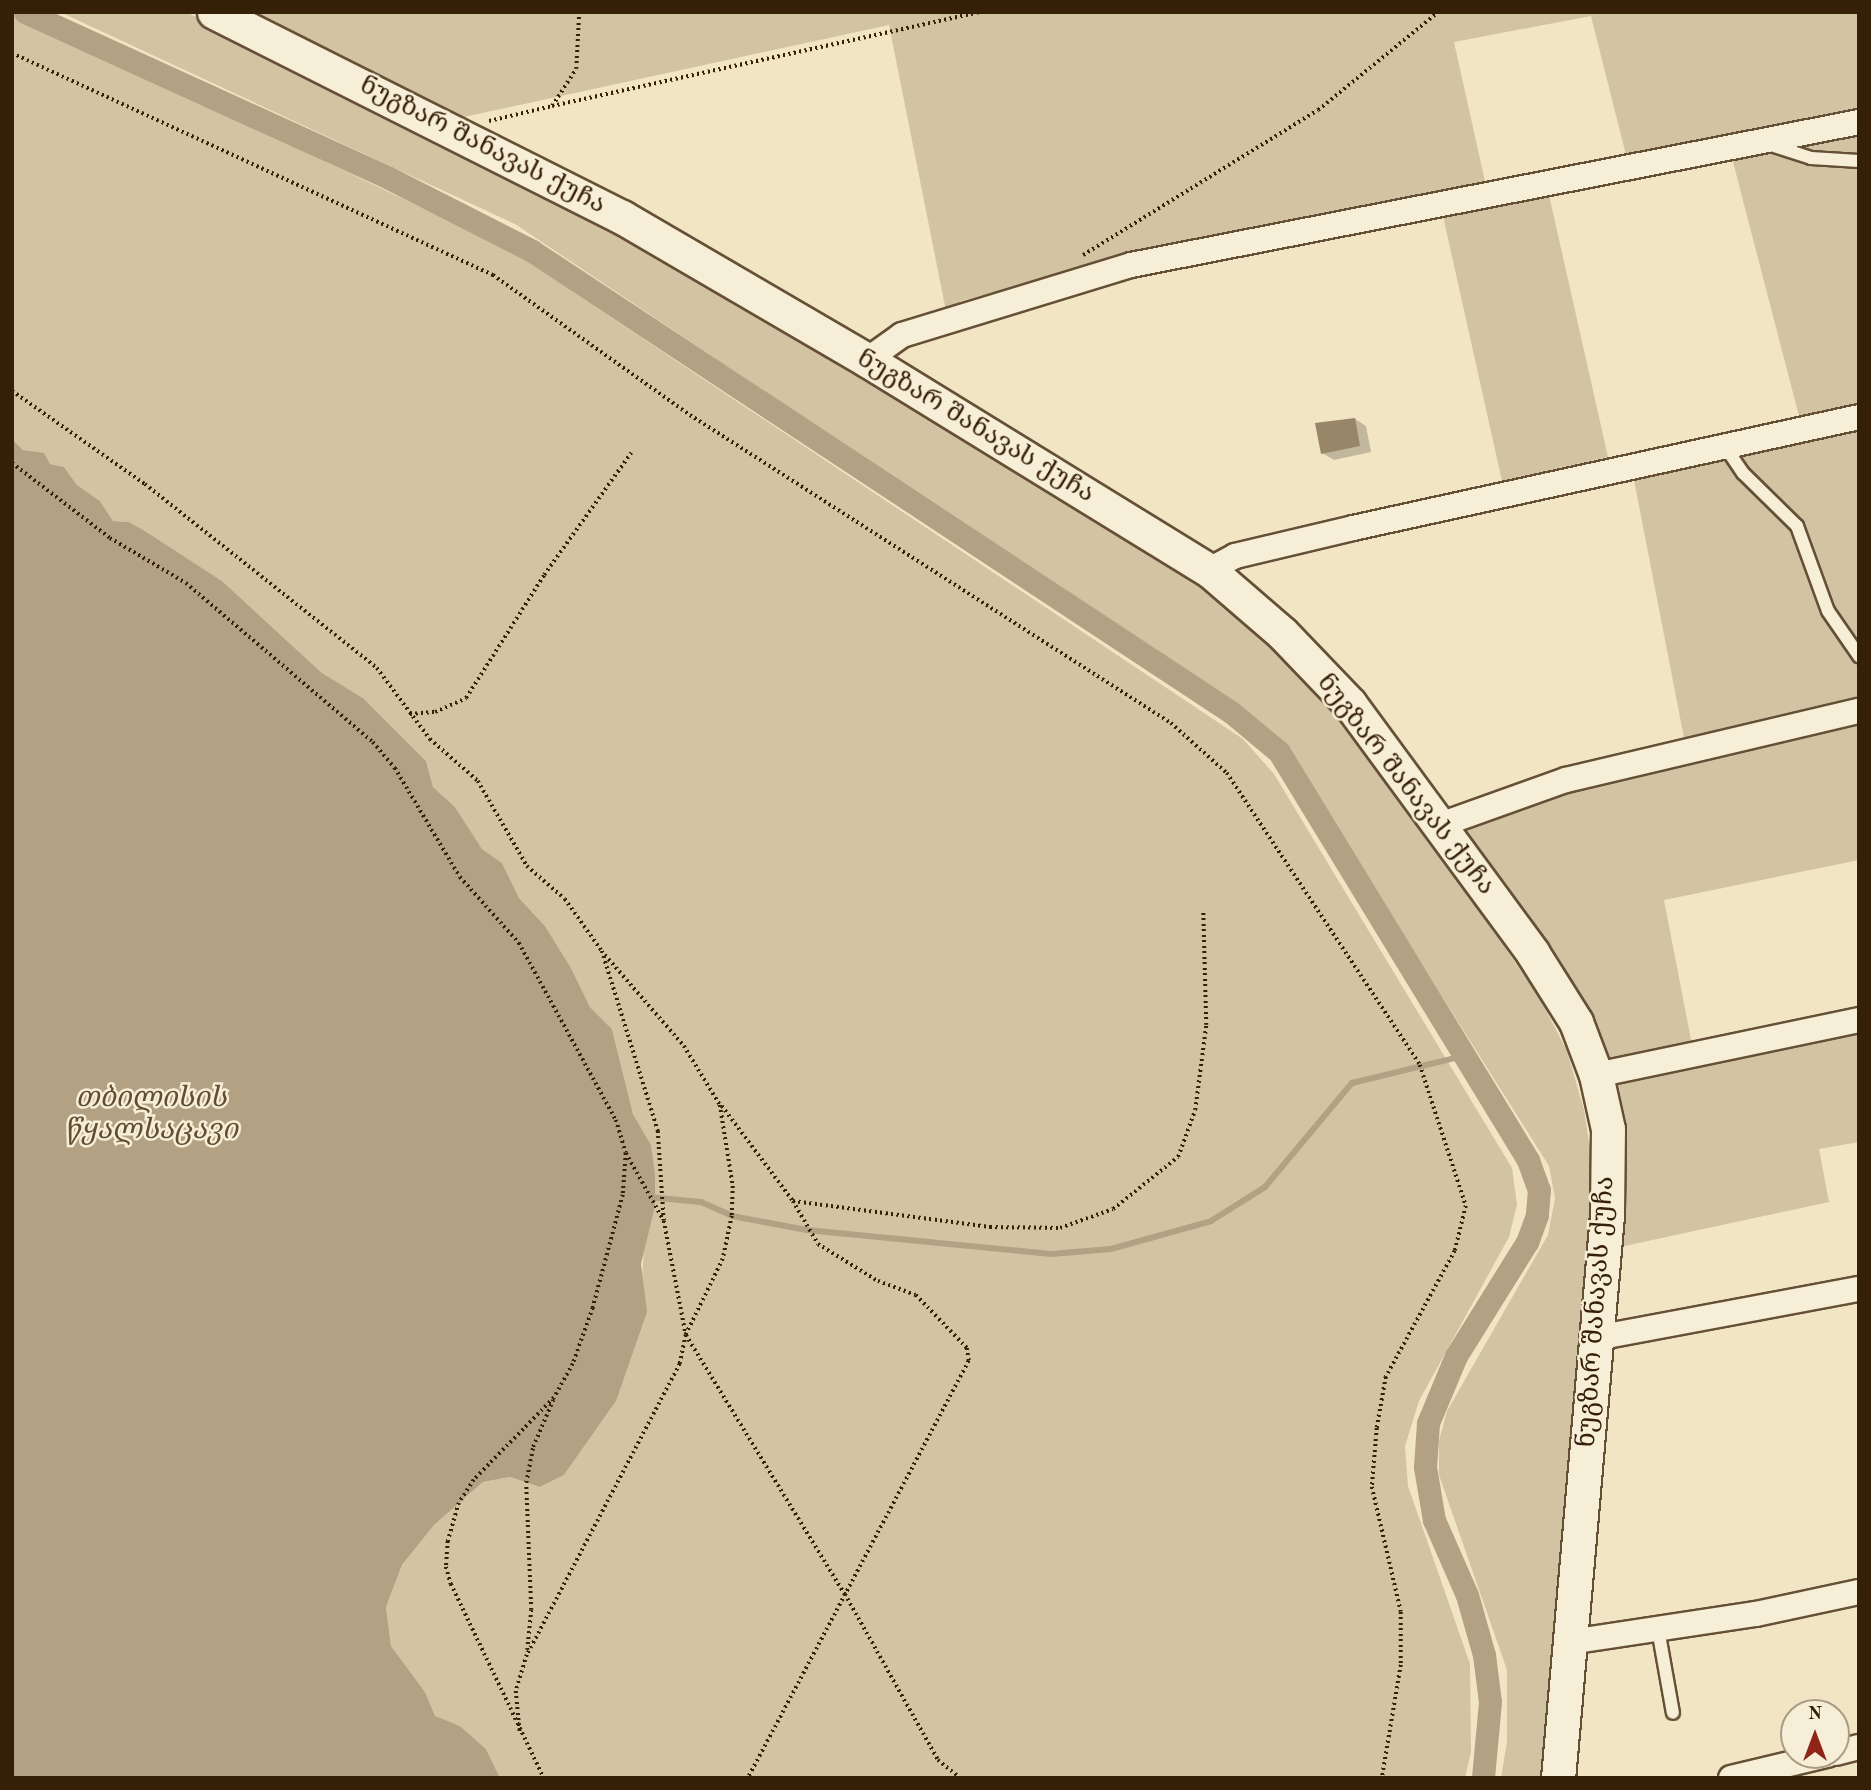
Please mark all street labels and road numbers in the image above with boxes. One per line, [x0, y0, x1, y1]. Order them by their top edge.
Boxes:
street label: ნუგზარ შანავას ქუჩა [354, 70, 610, 222]
street label: ნუგზარ შანავას ქუჩა [850, 344, 1100, 510]
street label: ნუგზარ შანავას ქუჩა [1309, 668, 1501, 902]
street label: ნუგზარ შანავას ქუჩა [1572, 1175, 1622, 1449]

